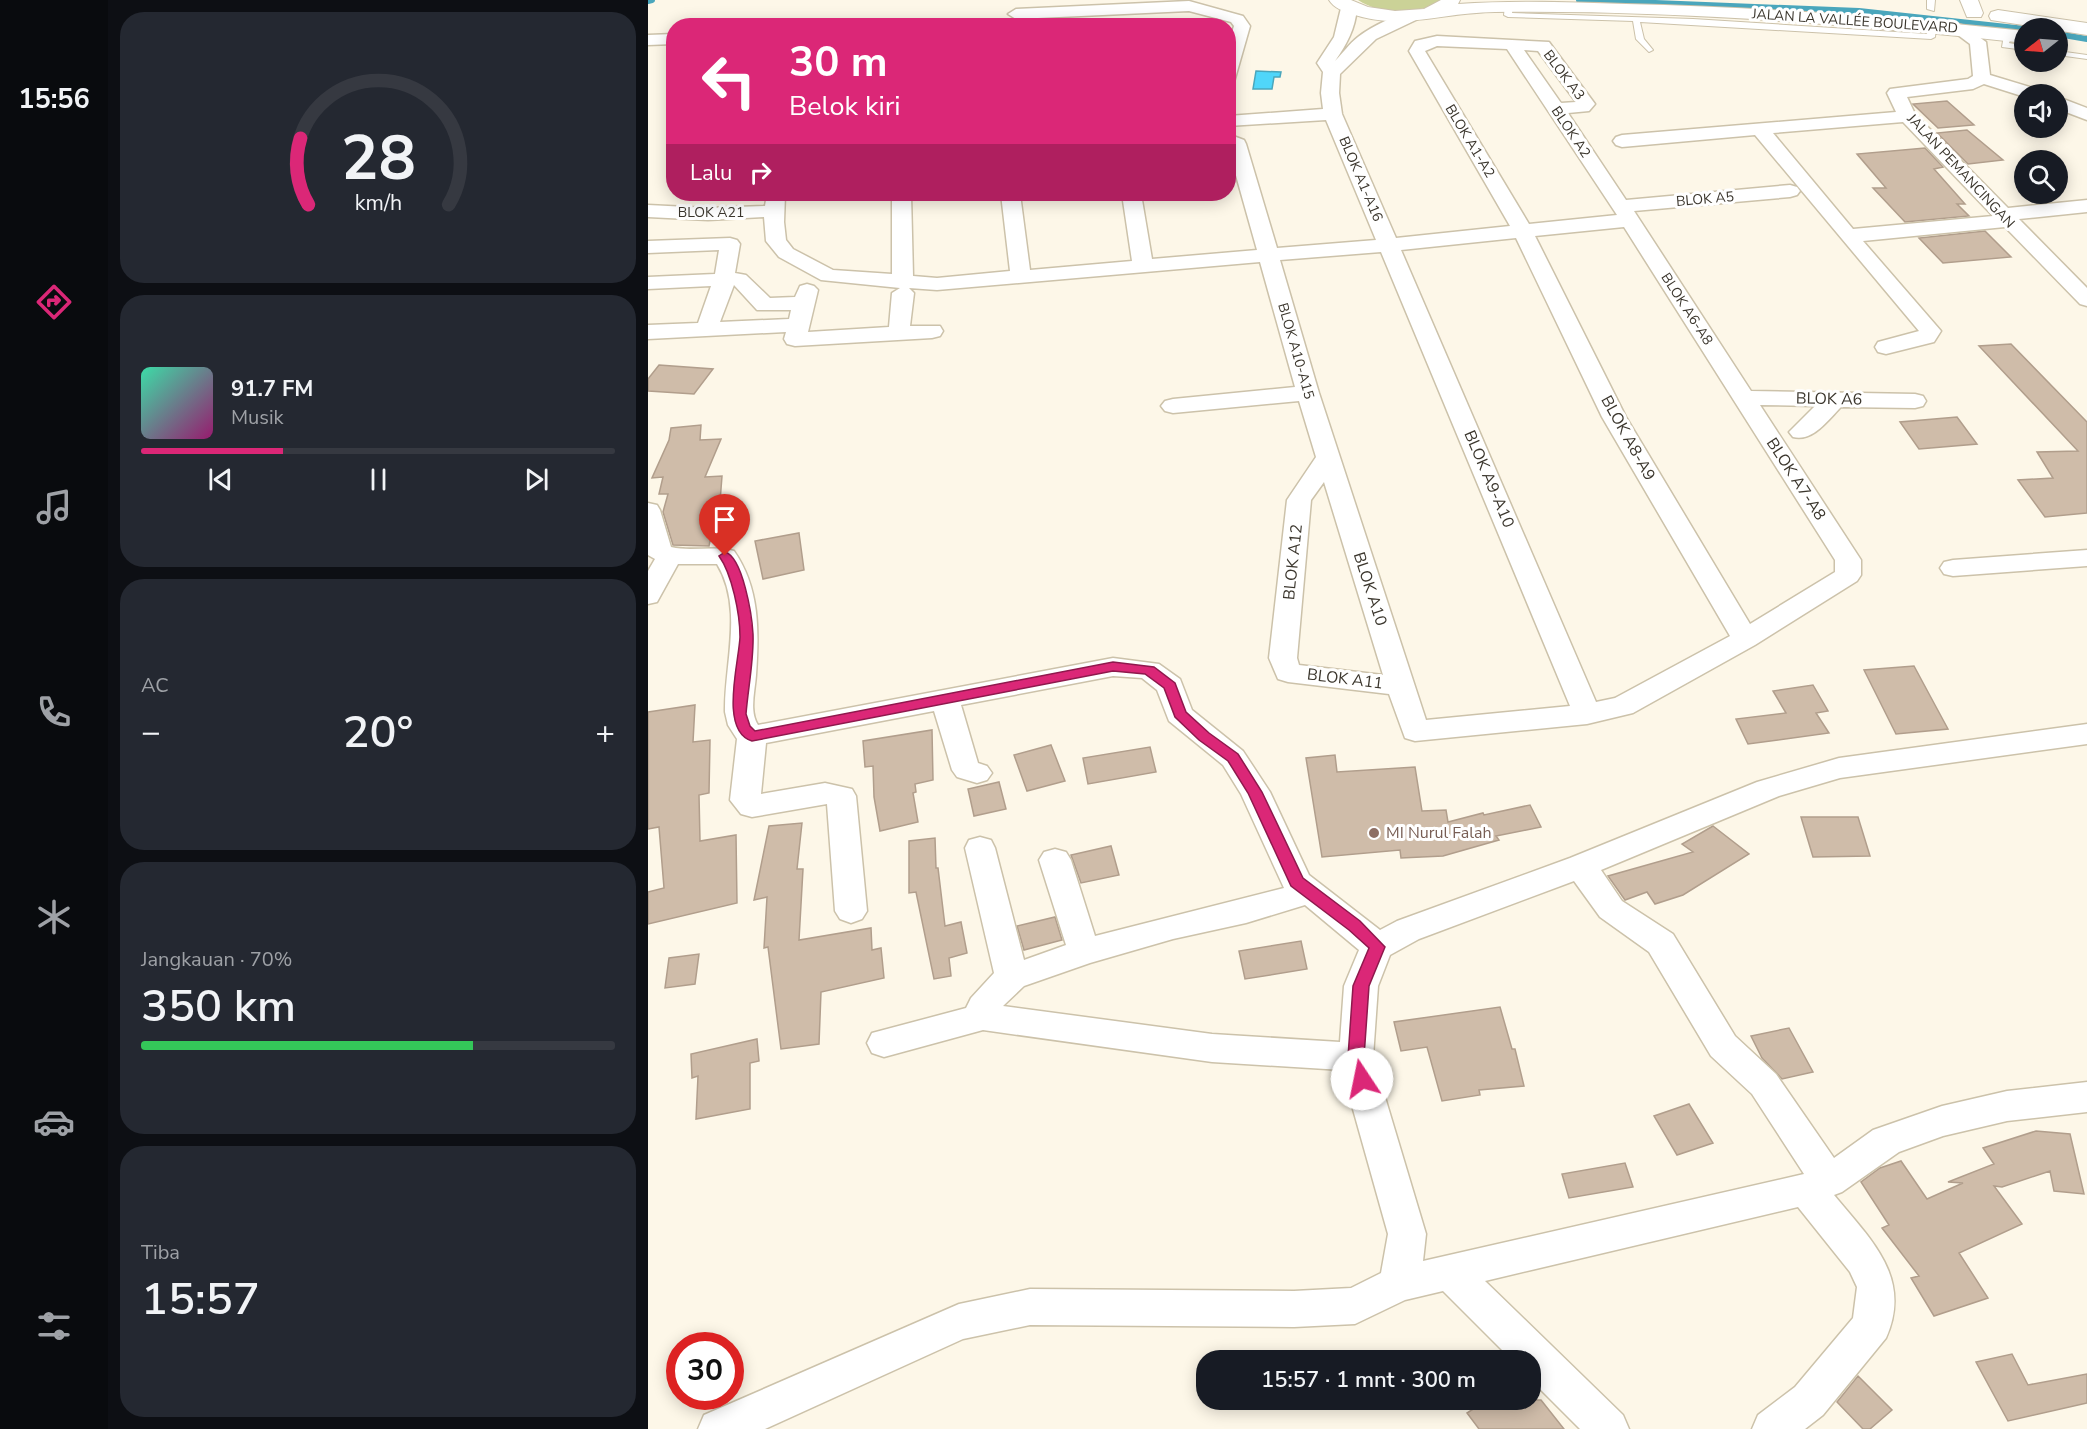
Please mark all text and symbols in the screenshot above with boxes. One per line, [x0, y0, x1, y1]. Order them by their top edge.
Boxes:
street label: JALAN LA VALLÉE BOULEVARD [1750, 4, 1959, 38]
north arrow [2014, 18, 2068, 72]
map controls [2014, 18, 2068, 204]
text: 30 m [789, 34, 888, 91]
icon: left [690, 42, 768, 120]
street label: BLOK A3 [1539, 46, 1589, 104]
text: 15:56 [18, 81, 90, 118]
button: sound [2014, 84, 2068, 138]
text: Belok kiri [789, 88, 901, 125]
street label: BLOK A1-A2 [1441, 101, 1499, 181]
street label: BLOK A2 [1547, 103, 1595, 161]
street label: JALAN PEMANCINGAN [1902, 109, 2019, 232]
text: 28 [341, 116, 415, 201]
street label: BLOK A1-A16 [1334, 133, 1388, 225]
button: search [2014, 150, 2068, 204]
icon: right [744, 156, 777, 189]
text: Lalu [690, 158, 732, 188]
street label: BLOK A5 [1675, 187, 1735, 211]
text: km/h [354, 188, 402, 218]
street label: BLOK A21 [678, 203, 744, 222]
street label: BLOK A6-A8 [1657, 269, 1717, 349]
icon: directions [33, 281, 75, 323]
street label: BLOK A10-A15 [1273, 301, 1319, 401]
text: 91.7 FM [231, 374, 313, 404]
street label: BLOK A6 [1796, 387, 1862, 411]
street label: BLOK A8-A9 [1596, 391, 1660, 485]
text: Musik [231, 404, 284, 431]
street label: BLOK A9-A10 [1459, 427, 1519, 531]
street label: BLOK A7-A8 [1761, 433, 1831, 525]
icon: previous [204, 463, 237, 496]
icon: pause [362, 463, 395, 496]
icon: next [520, 463, 553, 496]
icon: music [33, 486, 75, 528]
pin [699, 494, 750, 556]
icon: arrive [708, 503, 741, 536]
street label: BLOK A12 [1278, 523, 1308, 601]
street label: BLOK A10 [1348, 549, 1392, 629]
street label: BLOK A11 [1306, 663, 1384, 695]
text: AC [141, 672, 169, 699]
icon: phone [33, 691, 75, 733]
text: 20° [343, 702, 413, 763]
text: − [141, 710, 161, 755]
text: + [595, 710, 615, 755]
place label: MI Nurul Falah [1386, 822, 1492, 844]
marker: MI Nurul Falah [1367, 826, 1381, 840]
icon: climate [33, 896, 75, 938]
text: Jangkauan · 70% [141, 946, 292, 973]
text: 350 km [141, 976, 296, 1037]
position arrow [1330, 1047, 1394, 1111]
icon: car [33, 1101, 75, 1143]
text: Tiba [141, 1239, 180, 1266]
text: 15:57 [141, 1269, 260, 1330]
icon: filters [33, 1305, 75, 1347]
speed limit sign: 30 [666, 1332, 744, 1410]
text: 15:57 · 1 mnt · 300 m [1261, 1365, 1476, 1395]

